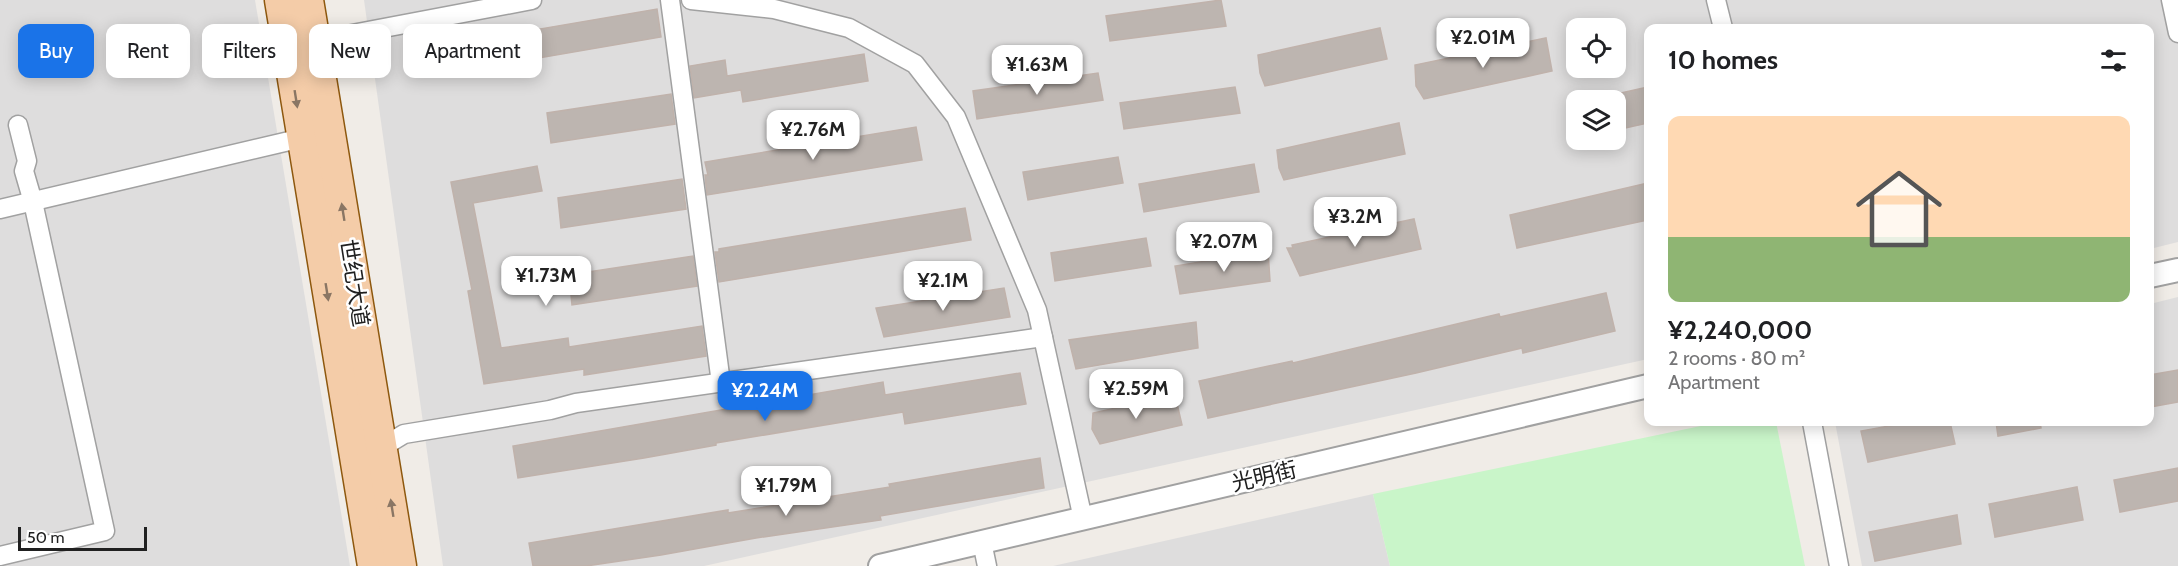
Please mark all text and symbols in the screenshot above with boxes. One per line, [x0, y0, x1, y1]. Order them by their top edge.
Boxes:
pin: ¥2.01M [1434, 18, 1532, 69]
map controls [1566, 18, 1626, 150]
button: locate [1566, 18, 1626, 78]
chip: Buy [18, 24, 94, 78]
chip: Rent [106, 24, 190, 78]
chip: Filters [202, 24, 297, 78]
chip: New [309, 24, 391, 78]
chip: Apartment [403, 24, 542, 78]
text: ¥2.01M [1450, 25, 1516, 49]
text: 10 homes [1668, 44, 1778, 76]
icon: filters [2097, 44, 2130, 77]
pin: ¥1.63M [988, 45, 1086, 96]
text: ¥1.63M [1006, 52, 1068, 76]
one-way arrow [291, 90, 300, 109]
button: layers [1566, 90, 1626, 150]
pin: ¥2.76M [764, 110, 862, 161]
text: ¥2.76M [781, 117, 845, 141]
icon: home [1845, 155, 1953, 263]
pin: ¥3.2M [1313, 197, 1397, 248]
one-way arrow [338, 203, 347, 222]
text: ¥3.2M [1328, 204, 1382, 228]
pin: ¥2.07M [1175, 222, 1273, 273]
text: ¥2.07M [1190, 229, 1258, 253]
street label: 世纪大道 [334, 238, 375, 329]
pin: ¥1.73M [497, 256, 595, 307]
pin: ¥2.1M [901, 261, 985, 312]
text: ¥1.73M [515, 263, 577, 287]
text: ¥2.1M [918, 268, 968, 292]
one-way arrow [323, 282, 332, 301]
text: ¥2,240,000 [1668, 314, 1812, 346]
text: 2 rooms · 80 m² [1668, 346, 1805, 370]
pin: ¥2.59M [1087, 369, 1185, 420]
text: Apartment [1668, 370, 1760, 394]
pin: ¥2.24M [716, 371, 814, 422]
text: ¥2.59M [1103, 376, 1169, 400]
text: ¥2.24M [732, 378, 798, 402]
street label: 光明街 [1229, 456, 1299, 497]
pin: ¥1.79M [737, 466, 835, 517]
text: ¥1.79M [755, 473, 817, 497]
one-way arrow [387, 499, 396, 518]
scale bar [18, 524, 147, 552]
text: 50 m [27, 528, 64, 547]

